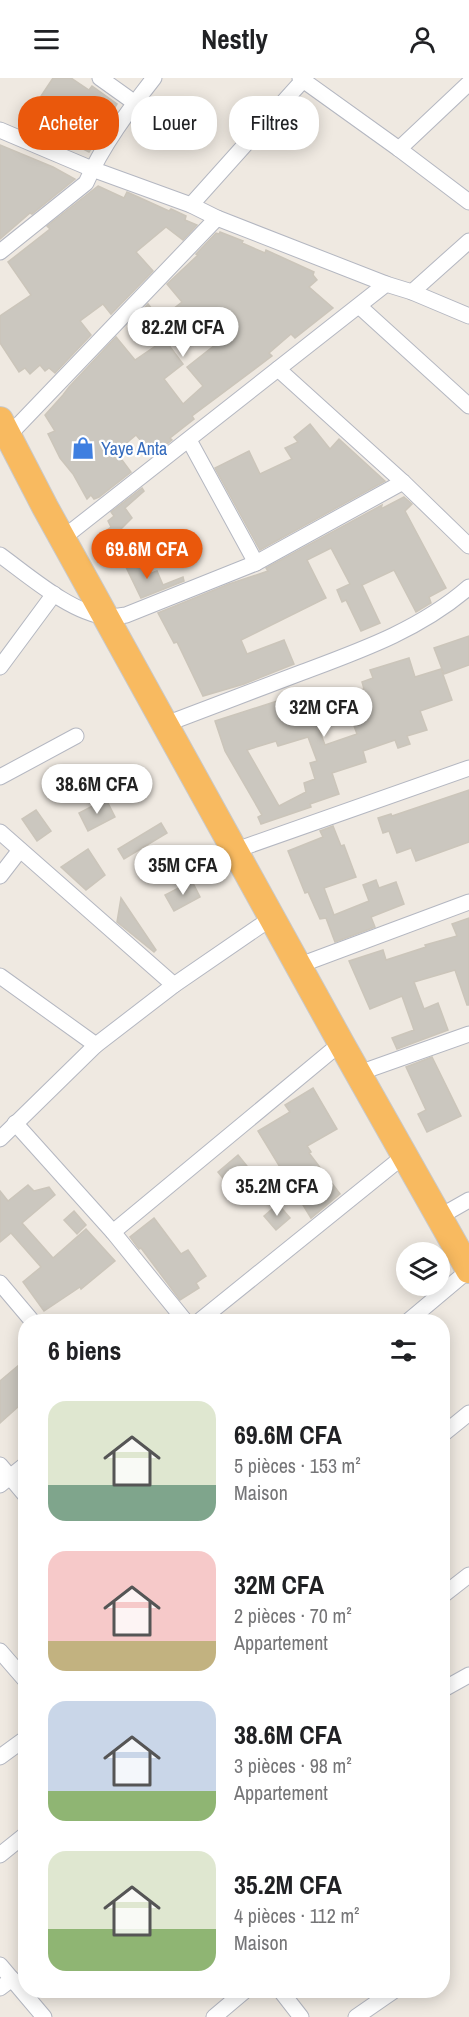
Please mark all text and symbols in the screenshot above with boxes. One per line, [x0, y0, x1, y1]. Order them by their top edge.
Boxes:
text: Nestly [201, 21, 268, 57]
icon: menu [30, 23, 63, 56]
icon: person [406, 23, 439, 56]
chip: Acheter [18, 96, 119, 150]
chip: Louer [131, 96, 217, 150]
chip: Filtres [229, 96, 319, 150]
pin: 82.2M CFA [114, 307, 252, 358]
text: 82.2M CFA [142, 313, 224, 340]
shop icon: Yaye Anta [70, 435, 96, 461]
place label: Yaye Anta [101, 436, 167, 461]
pin: 69.6M CFA [78, 529, 216, 580]
text: 69.6M CFA [106, 535, 188, 562]
pin: 32M CFA [269, 687, 379, 738]
text: 32M CFA [289, 693, 359, 720]
pin: 38.6M CFA [28, 764, 166, 815]
text: 38.6M CFA [56, 770, 138, 797]
pin: 35M CFA [128, 845, 238, 896]
text: 35M CFA [148, 851, 218, 878]
pin: 35.2M CFA [208, 1166, 346, 1217]
text: 35.2M CFA [236, 1172, 318, 1199]
map controls [396, 1242, 450, 1296]
button: layers [396, 1242, 450, 1296]
text: 6 biens [48, 1333, 121, 1368]
icon: filters [387, 1334, 420, 1367]
text: 69.6M CFA [234, 1417, 342, 1452]
icon: home [96, 1425, 168, 1497]
text: 5 pièces · 153 m² [234, 1452, 361, 1479]
text: Maison [234, 1479, 288, 1506]
text: 32M CFA [234, 1567, 324, 1602]
icon: home [96, 1575, 168, 1647]
text: 2 pièces · 70 m² [234, 1602, 352, 1629]
text: Appartement [234, 1629, 328, 1656]
text: 38.6M CFA [234, 1717, 342, 1752]
icon: home [96, 1725, 168, 1797]
text: 3 pièces · 98 m² [234, 1752, 352, 1779]
text: Appartement [234, 1779, 328, 1806]
text: 35.2M CFA [234, 1867, 342, 1902]
icon: home [96, 1875, 168, 1947]
text: 4 pièces · 112 m² [234, 1902, 360, 1929]
text: Maison [234, 1929, 288, 1956]

